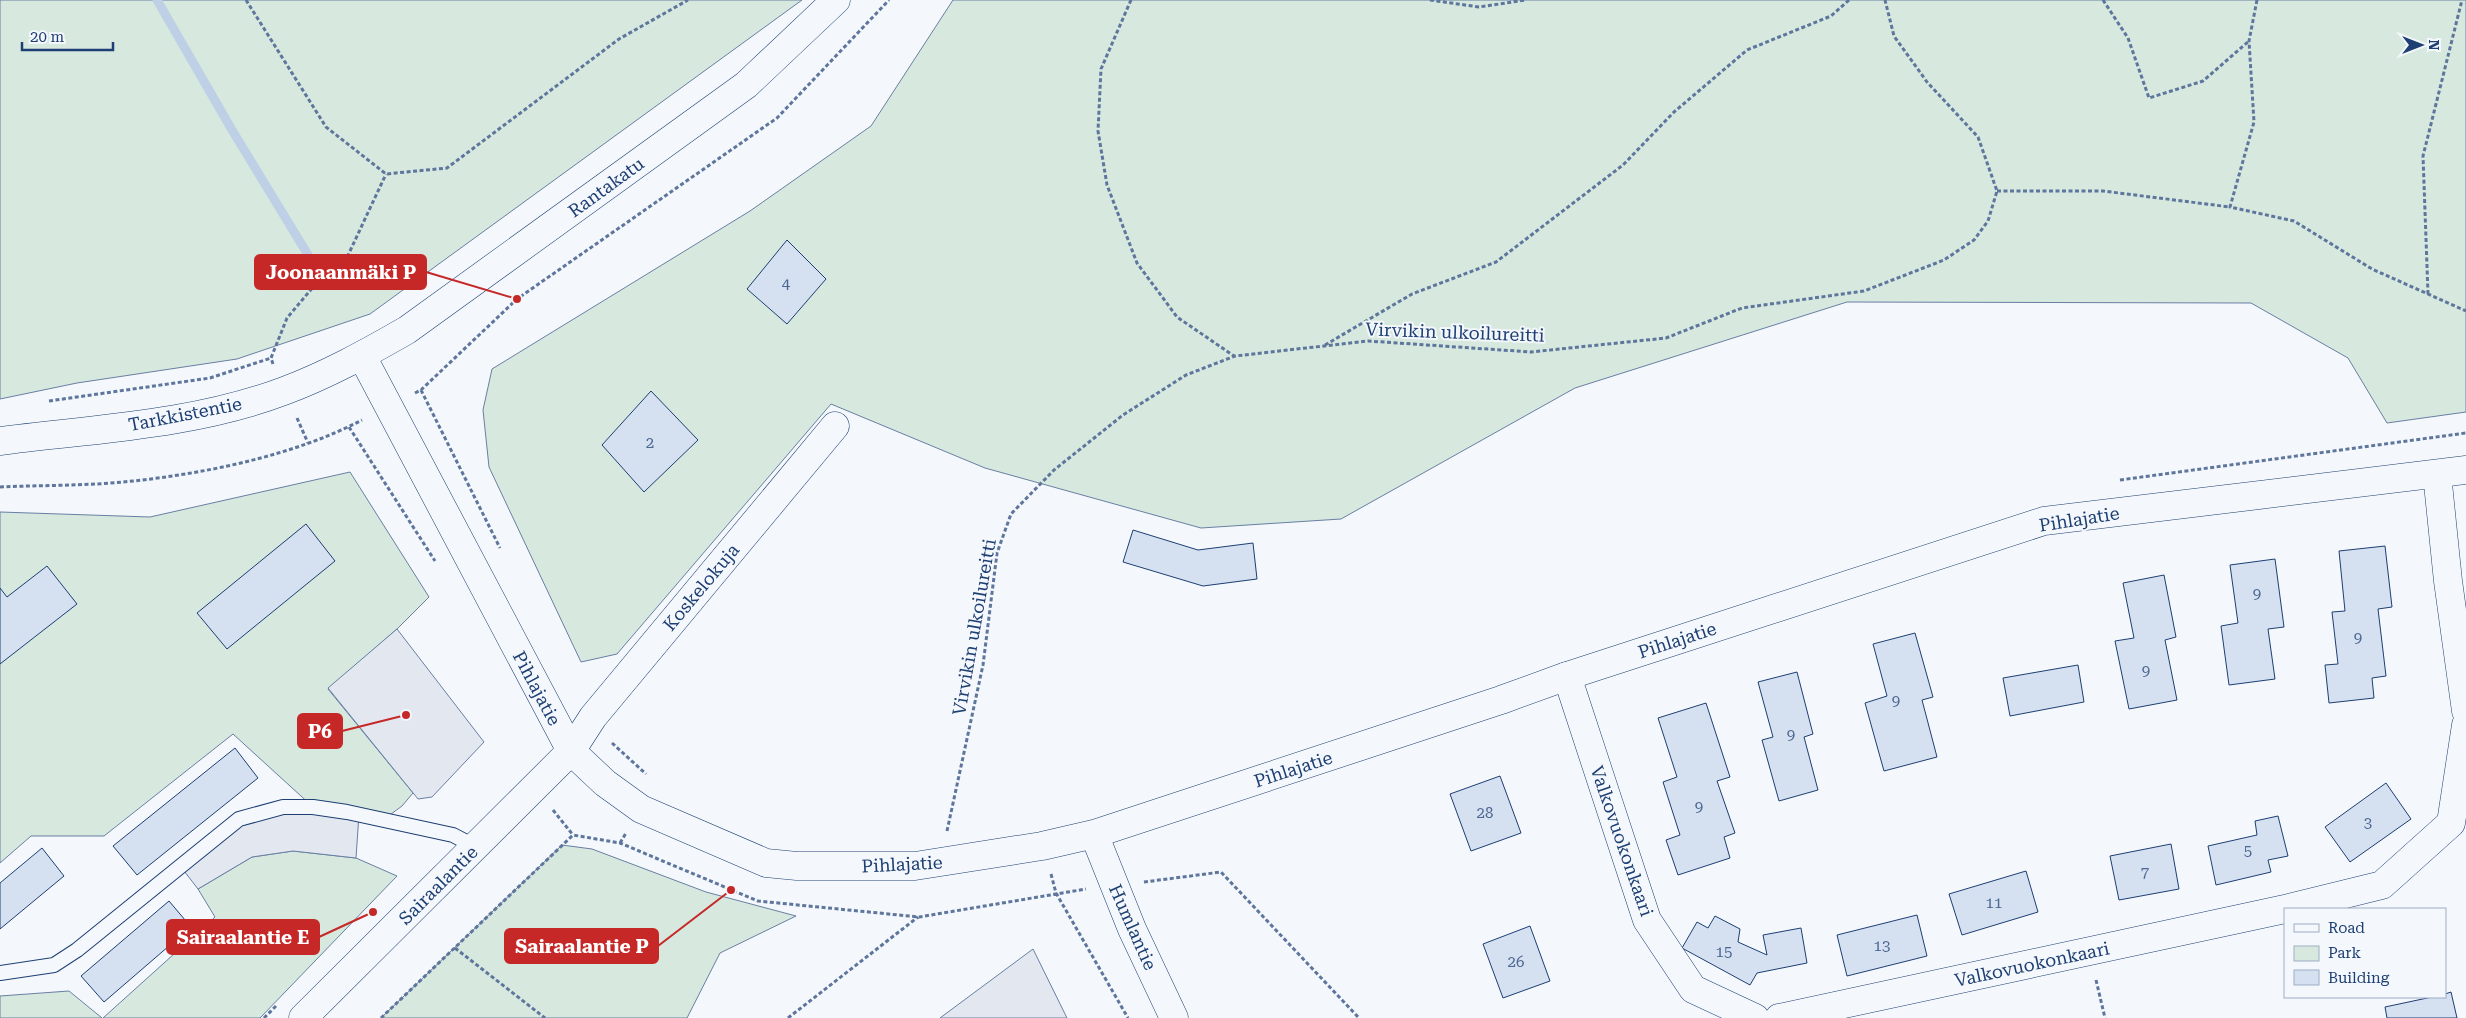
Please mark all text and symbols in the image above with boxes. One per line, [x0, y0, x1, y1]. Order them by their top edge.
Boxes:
scale bar [22, 20, 114, 52]
north arrow [2396, 20, 2446, 70]
text: 20 m [30, 28, 65, 46]
text: N [2426, 40, 2442, 51]
street label: Rantakatu [564, 153, 648, 221]
callout: Joonaanmäki P [255, 255, 426, 289]
text: Joonaanmäki P [266, 261, 416, 284]
house number: 4 [782, 275, 791, 293]
street label: Virvikin ulkoilureitti [1365, 318, 1545, 346]
street label: Tarkkistentie [126, 393, 244, 435]
house number: 2 [646, 434, 654, 452]
street label: Pihlajatie [2037, 502, 2121, 536]
street label: Virvikin ulkoilureitti [948, 537, 1000, 717]
street label: Koskelokuja [659, 539, 744, 635]
house number: 9 [2253, 585, 2261, 603]
street label: Pihlajatie [1635, 617, 1719, 663]
house number: 9 [2354, 629, 2362, 647]
street label: Pihlajatie [509, 647, 565, 729]
house number: 9 [2142, 662, 2150, 680]
house number: 9 [1892, 692, 1900, 710]
callout: P6 [298, 714, 342, 748]
text: P6 [308, 720, 332, 743]
house number: 9 [1787, 726, 1795, 744]
street label: Pihlajatie [1251, 746, 1335, 792]
street label: Valkovuokonkaari [1586, 763, 1658, 919]
house number: 9 [1695, 798, 1703, 816]
house number: 28 [1477, 804, 1493, 822]
house number: 3 [2364, 814, 2372, 832]
street label: Sairaalantie [394, 841, 482, 929]
house number: 5 [2244, 842, 2252, 860]
street label: Pihlajatie [861, 851, 943, 877]
house number: 7 [2141, 863, 2149, 881]
street label: Humlantie [1105, 881, 1161, 973]
house number: 11 [1986, 894, 2002, 912]
legend [2284, 908, 2446, 998]
text: Road [2328, 919, 2365, 937]
callout: Sairaalantie E [167, 920, 319, 954]
text: Sairaalantie E [177, 926, 309, 949]
callout: Sairaalantie P [505, 929, 658, 963]
text: Sairaalantie P [515, 935, 649, 958]
house number: 13 [1874, 937, 1890, 955]
street label: Valkovuokonkaari [1953, 937, 2112, 991]
house number: 15 [1716, 943, 1732, 961]
text: Park [2328, 944, 2362, 962]
house number: 26 [1508, 953, 1524, 971]
text: Building [2328, 969, 2390, 987]

